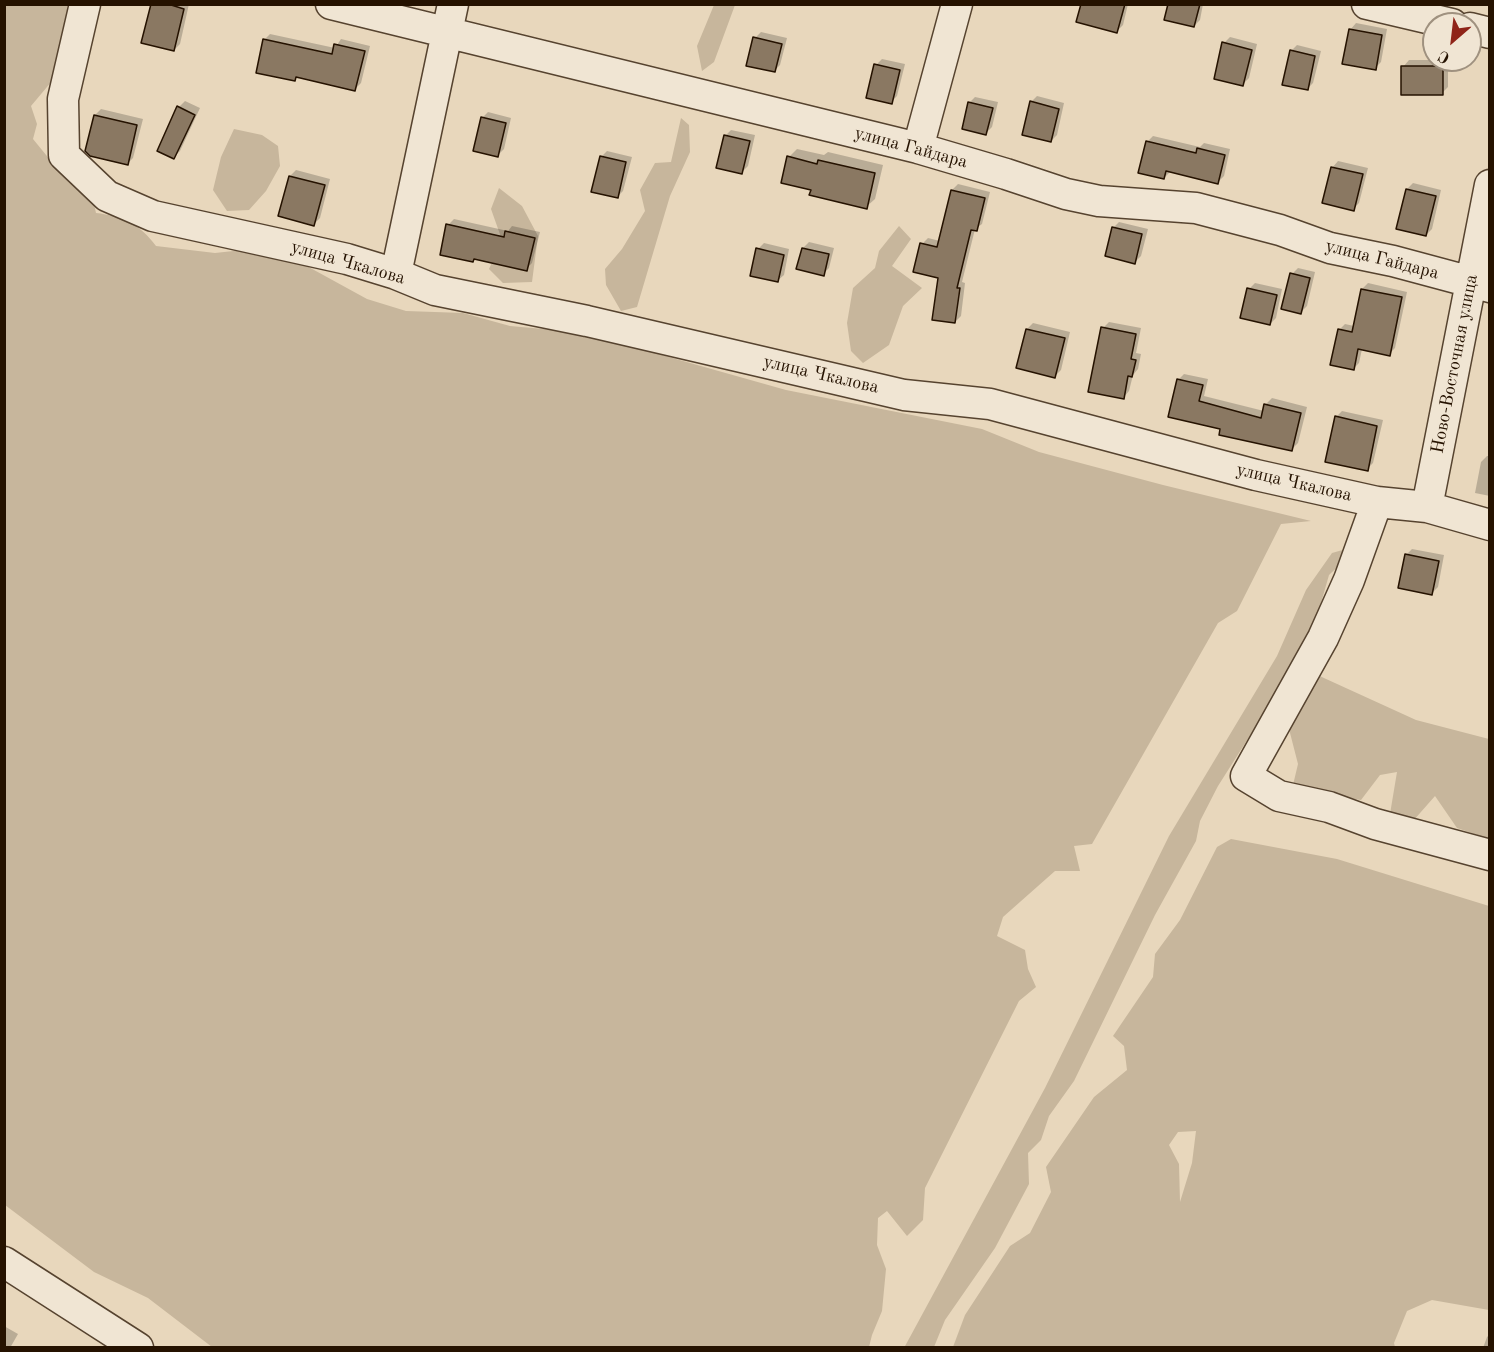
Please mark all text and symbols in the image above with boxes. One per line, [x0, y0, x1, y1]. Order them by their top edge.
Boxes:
north arrow [1422, 12, 1482, 72]
text: С [1436, 47, 1453, 66]
street label: улица Гайдара [852, 123, 970, 173]
street label: улица Гайдара [1323, 235, 1441, 285]
street label: улица Чкалова [288, 236, 408, 290]
street label: Ново-Восточная улица [1427, 273, 1483, 455]
street label: улица Чкалова [761, 351, 881, 399]
street label: улица Чкалова [1234, 459, 1354, 507]

